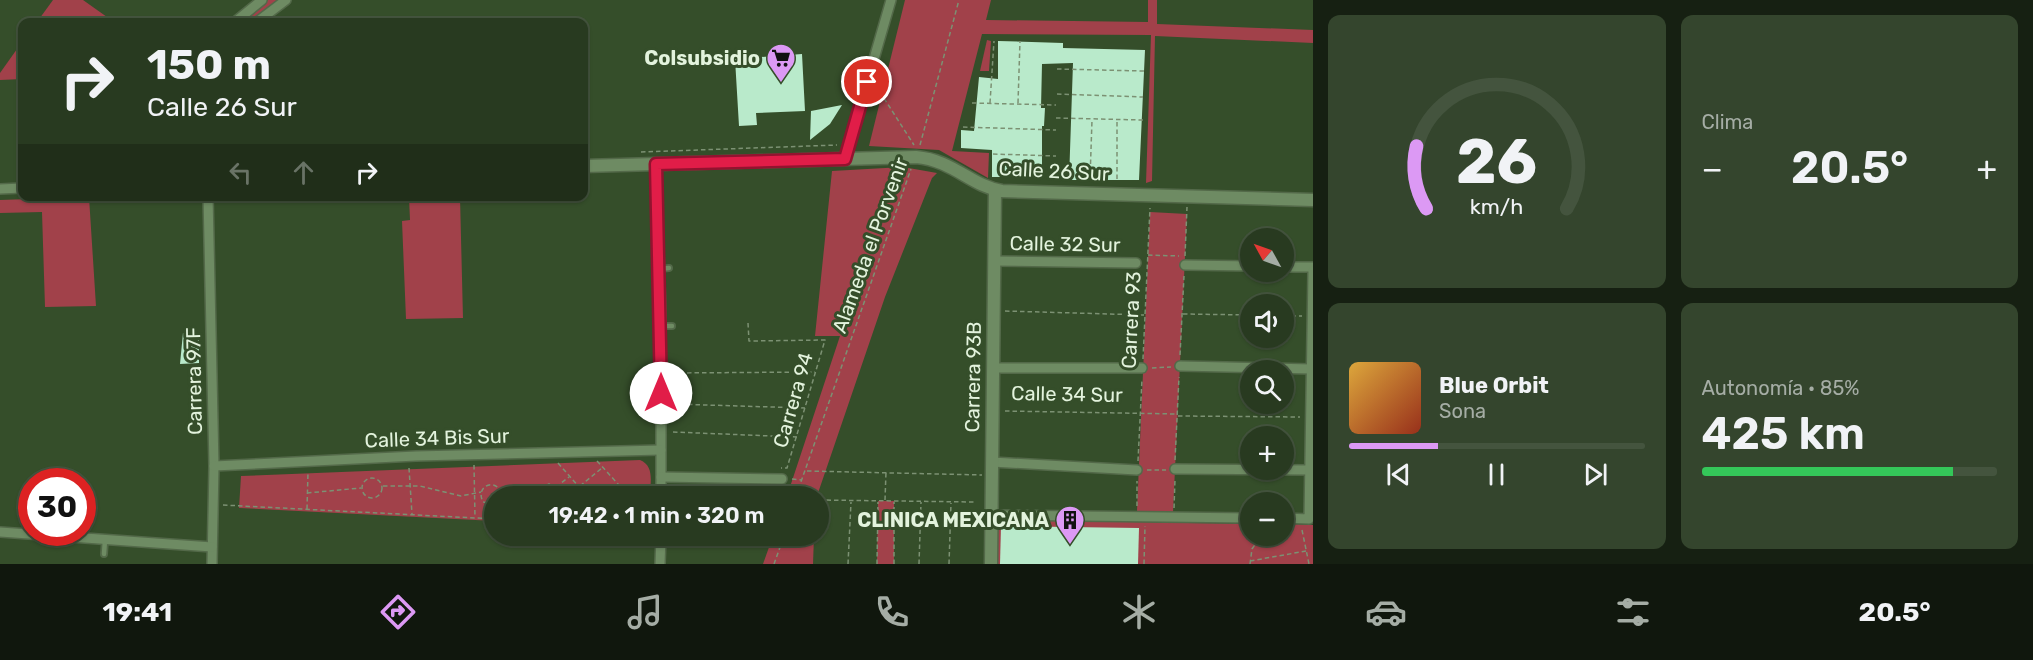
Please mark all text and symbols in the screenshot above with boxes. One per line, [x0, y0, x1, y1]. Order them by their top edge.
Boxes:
text: 150 m [147, 40, 271, 90]
icon: right [48, 42, 126, 120]
supermarket icon: Colsubsidio [765, 42, 797, 84]
place label: Colsubsidio [644, 46, 760, 70]
pin [841, 56, 892, 107]
icon: arrive [850, 65, 883, 98]
text: Calle 26 Sur [147, 91, 297, 123]
text: Clima [1702, 110, 1753, 134]
text: 26 [1456, 125, 1537, 199]
text: 20.5° [1791, 141, 1908, 194]
text: − [1702, 149, 1723, 188]
text: + [1976, 149, 1997, 188]
street label: Alameda el Porvenir [827, 153, 913, 336]
icon: left [224, 156, 257, 189]
icon: ahead [287, 156, 320, 189]
icon: right [350, 156, 383, 189]
street label: Calle 26 Sur [998, 156, 1110, 186]
text: km/h [1470, 194, 1524, 219]
north arrow [1240, 228, 1294, 282]
map controls [1240, 228, 1294, 546]
street label: Calle 32 Sur [1009, 231, 1121, 257]
street label: Carrera 93 [1116, 271, 1146, 369]
button: sound [1240, 294, 1294, 348]
street label: Carrera 93B [960, 321, 986, 433]
street label: Carrera 97F [181, 327, 207, 435]
street label: Carrera 94 [768, 350, 818, 450]
button: search [1240, 360, 1294, 414]
position arrow [629, 361, 693, 425]
text: Blue Orbit [1439, 372, 1549, 399]
text: Autonomía · 85% [1702, 376, 1860, 400]
street label: Calle 34 Sur [1011, 381, 1123, 407]
text: Sona [1439, 399, 1486, 423]
text: 425 km [1702, 407, 1865, 460]
street label: Calle 34 Bis Sur [364, 423, 510, 453]
button: + [1240, 426, 1294, 480]
icon: previous [1382, 458, 1415, 491]
icon: pause [1480, 458, 1513, 491]
icon: next [1579, 458, 1612, 491]
speed limit sign: 30 [18, 468, 96, 546]
button: − [1240, 492, 1294, 546]
text: 19:42 · 1 min · 320 m [548, 502, 765, 529]
building icon: CLINICA MEXICANA [1054, 504, 1086, 546]
place label: CLINICA MEXICANA [857, 508, 1050, 532]
icon: directions [377, 591, 419, 633]
icon: music [624, 591, 666, 633]
icon: phone [871, 591, 913, 633]
icon: climate [1118, 591, 1160, 633]
icon: car [1365, 591, 1407, 633]
icon: filters [1612, 591, 1654, 633]
text: 19:41 [102, 596, 172, 628]
text: 20.5° [1859, 596, 1931, 628]

